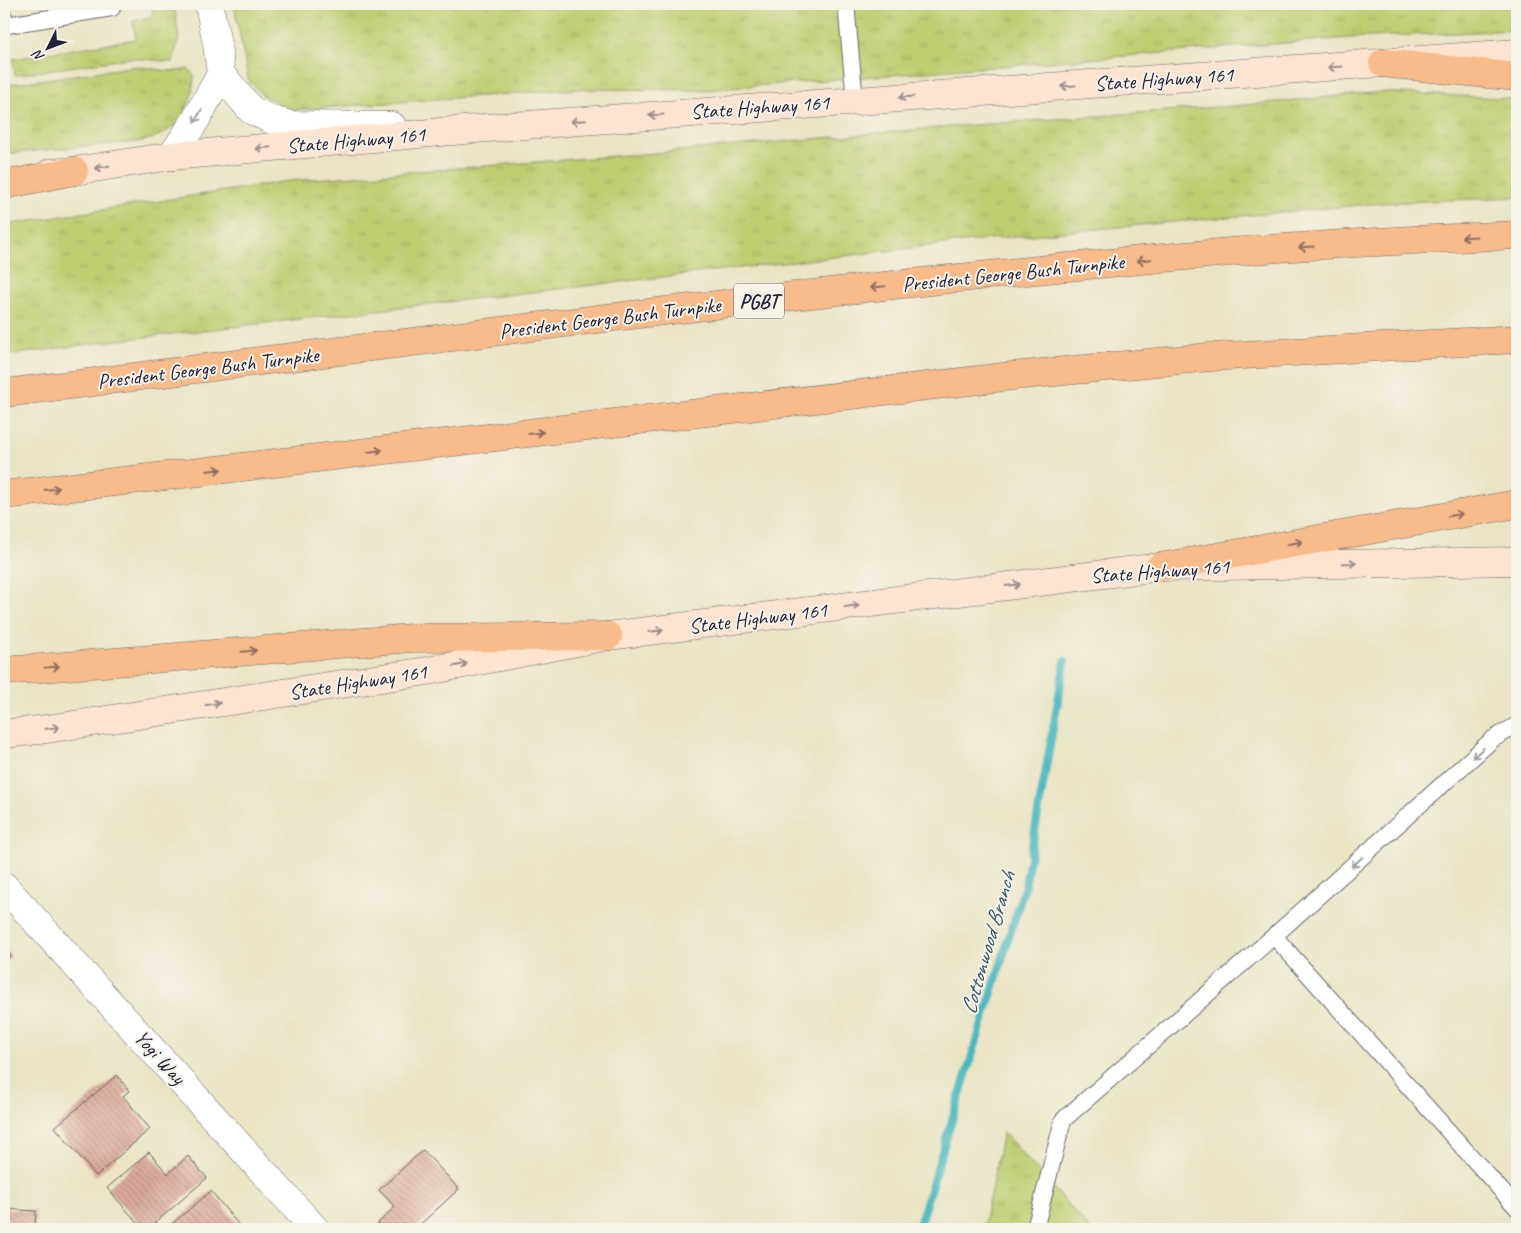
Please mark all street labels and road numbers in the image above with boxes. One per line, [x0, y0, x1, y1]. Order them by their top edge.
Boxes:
street label: State Highway 161 [1094, 61, 1236, 97]
street label: State Highway 161 [690, 89, 832, 125]
street label: State Highway 161 [286, 121, 428, 159]
street label: President George Bush Turnpike [901, 248, 1127, 298]
road number: PGBT [734, 284, 784, 318]
street label: President George Bush Turnpike [498, 291, 724, 344]
street label: President George Bush Turnpike [96, 341, 322, 394]
street label: State Highway 161 [1090, 553, 1232, 589]
street label: State Highway 161 [687, 596, 830, 639]
street label: State Highway 161 [287, 658, 430, 706]
street label: Yogi Way [129, 1024, 192, 1091]

